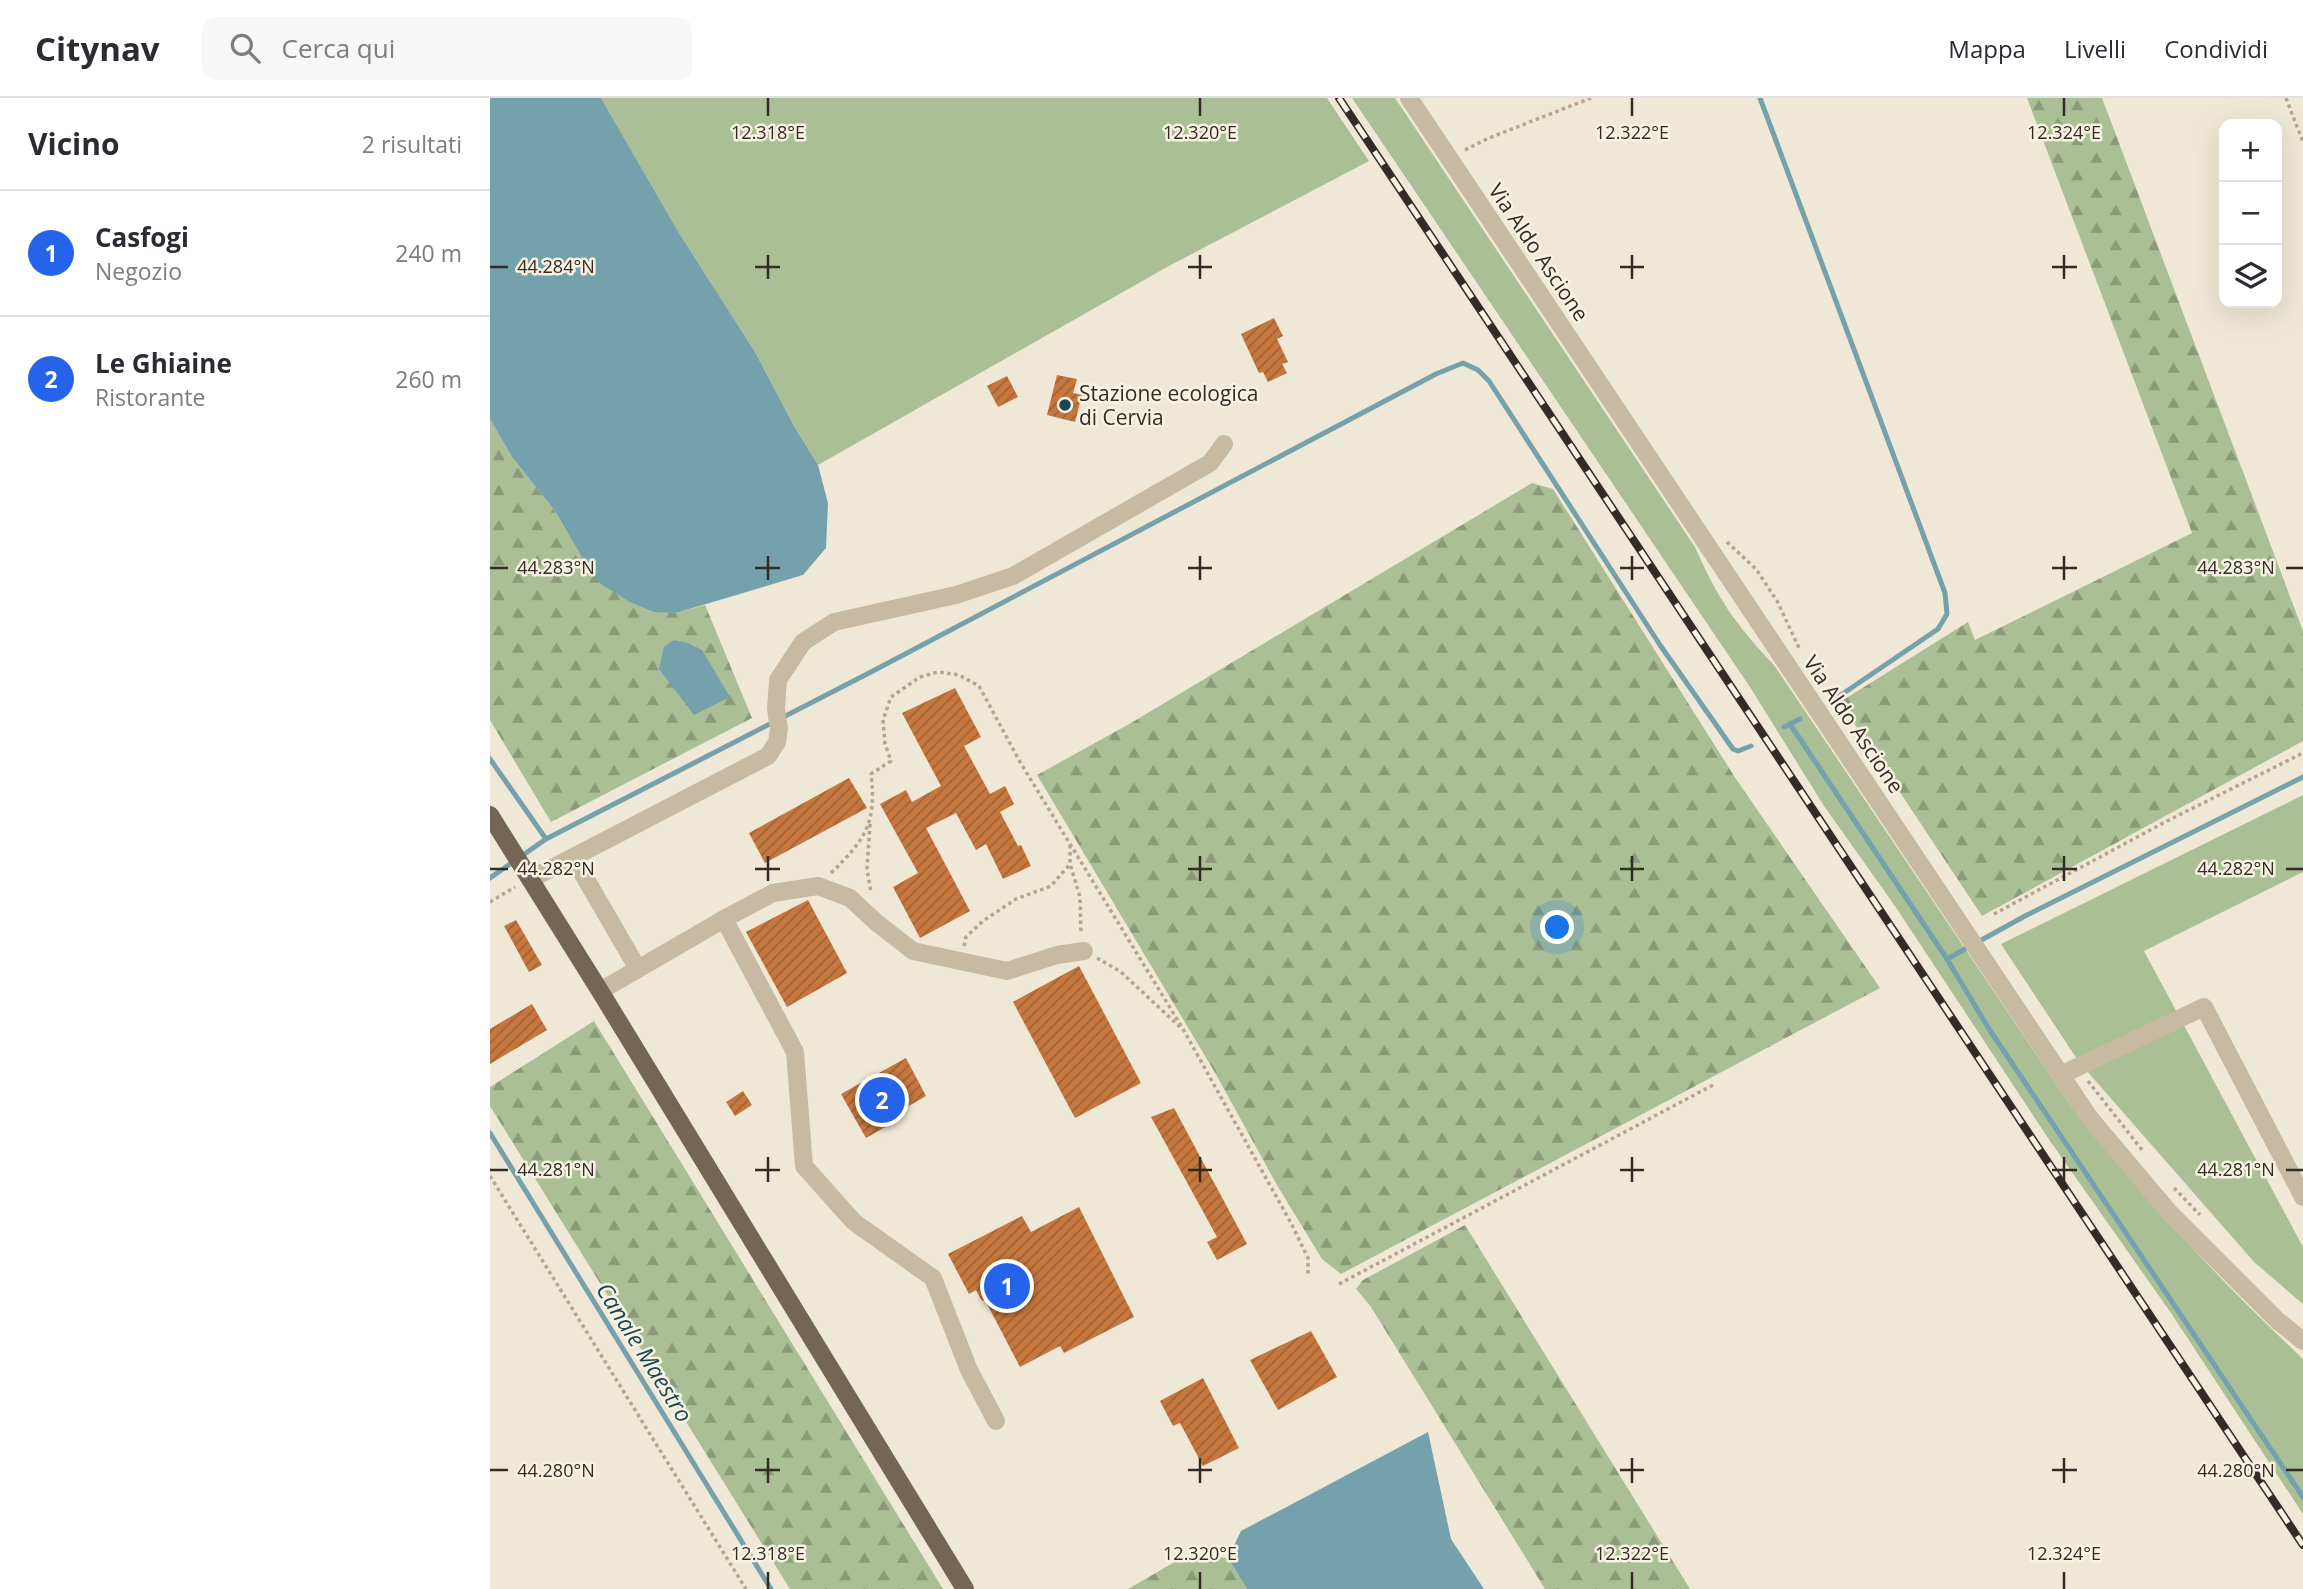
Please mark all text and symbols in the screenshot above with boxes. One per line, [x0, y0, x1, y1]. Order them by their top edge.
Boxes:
search box [202, 17, 692, 80]
text: Citynav [35, 26, 160, 71]
icon: search [226, 29, 264, 67]
text: Cerca qui [282, 30, 395, 66]
text: Mappa [1948, 32, 2026, 65]
text: Livelli [2064, 32, 2126, 65]
text: Condividi [2164, 32, 2268, 65]
map controls [2219, 119, 2282, 308]
button: + [2219, 119, 2282, 182]
text: 12.318°E [731, 120, 805, 144]
text: 12.320°E [1163, 120, 1237, 144]
text: 12.322°E [1595, 120, 1669, 144]
text: 12.324°E [2027, 120, 2101, 144]
text: Vicino [28, 123, 120, 164]
text: 2 risultati [362, 128, 462, 160]
street label: Via Aldo Ascione [1483, 178, 1595, 326]
button: − [2219, 182, 2282, 245]
text: Casfogi [95, 219, 189, 255]
text: 1 [44, 237, 58, 269]
text: 240 m [395, 237, 462, 269]
button: layers [2219, 245, 2282, 308]
text: 44.284°N [517, 254, 595, 278]
text: Negozio [95, 255, 182, 287]
text: Le Ghiaine [95, 345, 232, 381]
text: 2 [44, 363, 58, 395]
text: 260 m [395, 363, 462, 395]
place label: Stazione ecologica di Cervia [1079, 379, 1258, 431]
text: Ristorante [95, 381, 205, 413]
marker: Stazione ecologica di Cervia [1057, 397, 1073, 413]
text: 44.283°N [517, 555, 595, 579]
text: 44.283°N [2197, 555, 2275, 579]
street label: Via Aldo Ascione [1798, 650, 1910, 798]
text: 44.282°N [517, 856, 595, 880]
text: 44.282°N [2197, 856, 2275, 880]
your location [1540, 910, 1574, 944]
pin: 2 [859, 1074, 905, 1126]
text: 44.281°N [517, 1157, 595, 1181]
text: 44.281°N [2197, 1157, 2275, 1181]
pin: 1 [984, 1260, 1030, 1312]
water label: Canale Maestro [589, 1276, 701, 1428]
text: 44.280°N [517, 1458, 595, 1482]
text: 44.280°N [2197, 1458, 2275, 1482]
text: 12.318°E [731, 1541, 805, 1565]
text: 12.320°E [1163, 1541, 1237, 1565]
text: 12.322°E [1595, 1541, 1669, 1565]
text: 12.324°E [2027, 1541, 2101, 1565]

